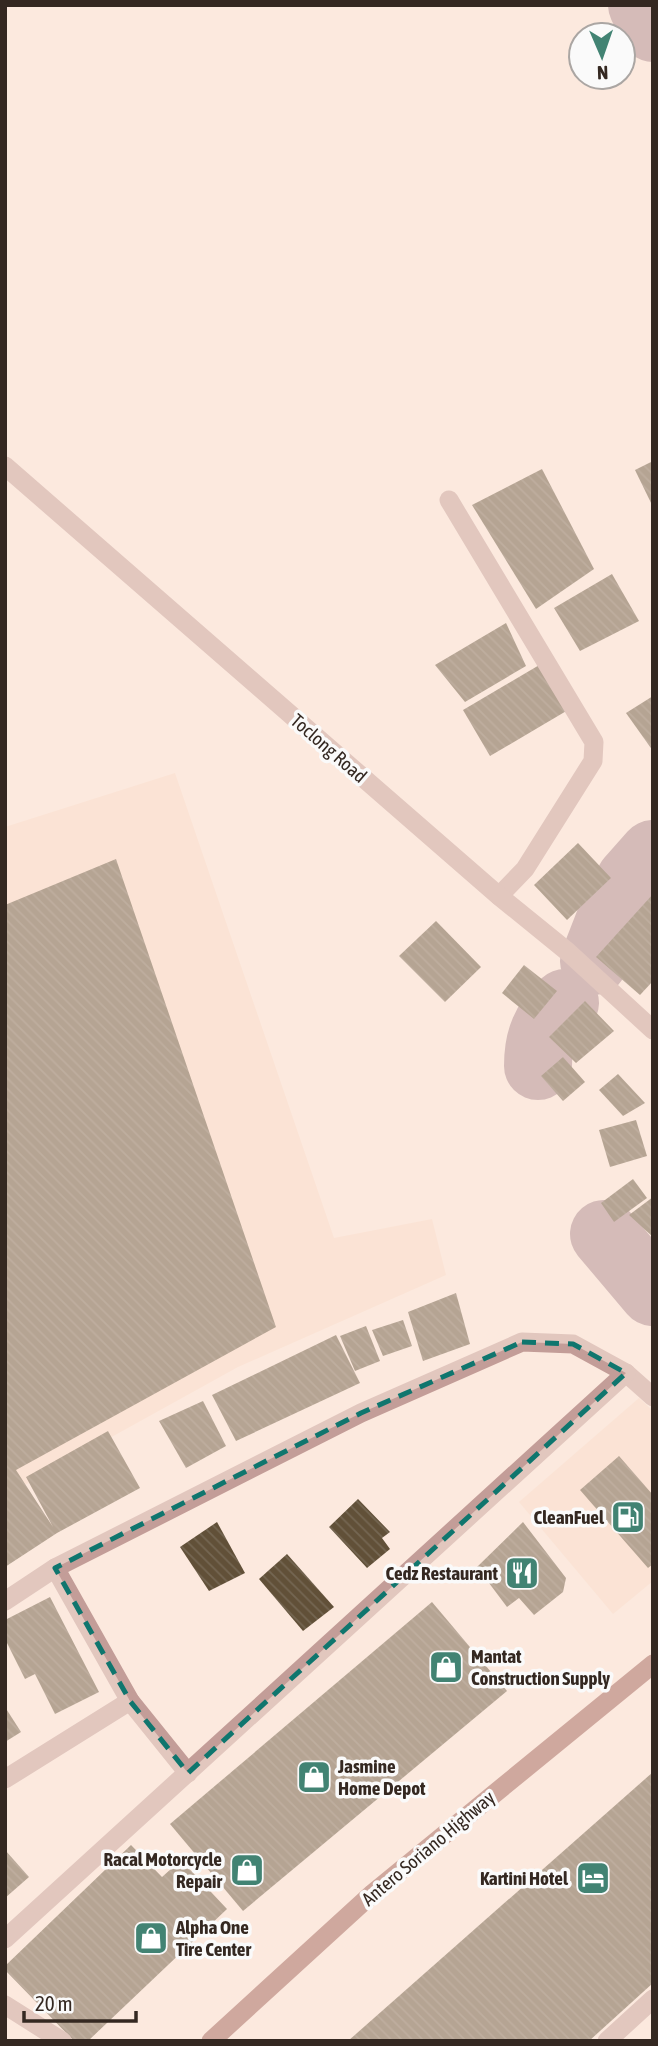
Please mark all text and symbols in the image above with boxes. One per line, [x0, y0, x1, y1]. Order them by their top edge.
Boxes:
north arrow [567, 21, 637, 91]
text: N [597, 62, 609, 84]
street label: Toclong Road [287, 709, 371, 787]
fuel station icon: CleanFuel [609, 1498, 647, 1536]
place label: CleanFuel [534, 1506, 605, 1528]
restaurant icon: Cedz Restaurant [503, 1554, 541, 1592]
place label: Cedz Restaurant [385, 1562, 499, 1584]
place label: Mantat Construction Supply [471, 1645, 610, 1689]
shop icon: Mantat Construction Supply [427, 1648, 465, 1686]
place label: Jasmine Home Depot [337, 1755, 426, 1799]
shop icon: Jasmine Home Depot [295, 1758, 333, 1796]
street label: Antero Soriano Highway [357, 1786, 499, 1910]
place label: Racal Motorcycle Repair [104, 1848, 222, 1892]
shop icon: Racal Motorcycle Repair [228, 1851, 266, 1889]
hotel icon: Kartini Hotel [574, 1859, 612, 1897]
place label: Kartini Hotel [480, 1867, 569, 1889]
place label: Alpha One Tire Center [175, 1916, 251, 1960]
shop icon: Alpha One Tire Center [132, 1919, 170, 1957]
scale bar [24, 1980, 136, 2024]
text: 20 m [35, 1991, 73, 2015]

